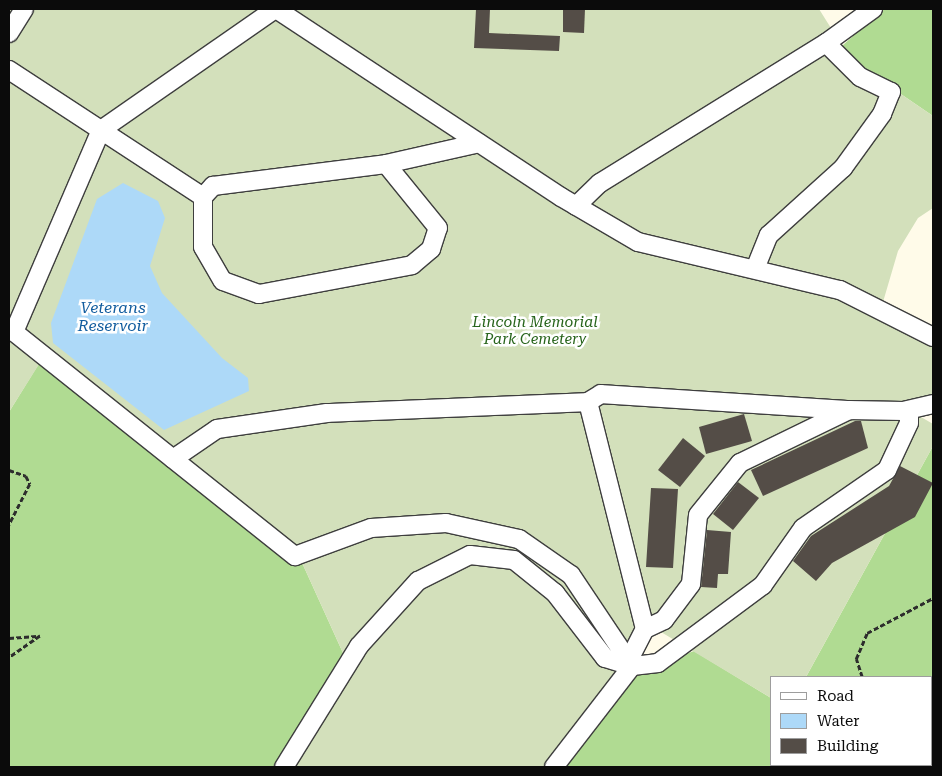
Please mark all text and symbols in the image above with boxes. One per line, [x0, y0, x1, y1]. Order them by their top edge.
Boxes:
water label: Veterans Reservoir [78, 298, 148, 336]
park label: Lincoln Memorial Park Cemetery [472, 313, 598, 348]
legend [770, 676, 932, 766]
text: Road [817, 687, 854, 705]
text: Water [817, 712, 859, 730]
text: Building [817, 737, 878, 755]

